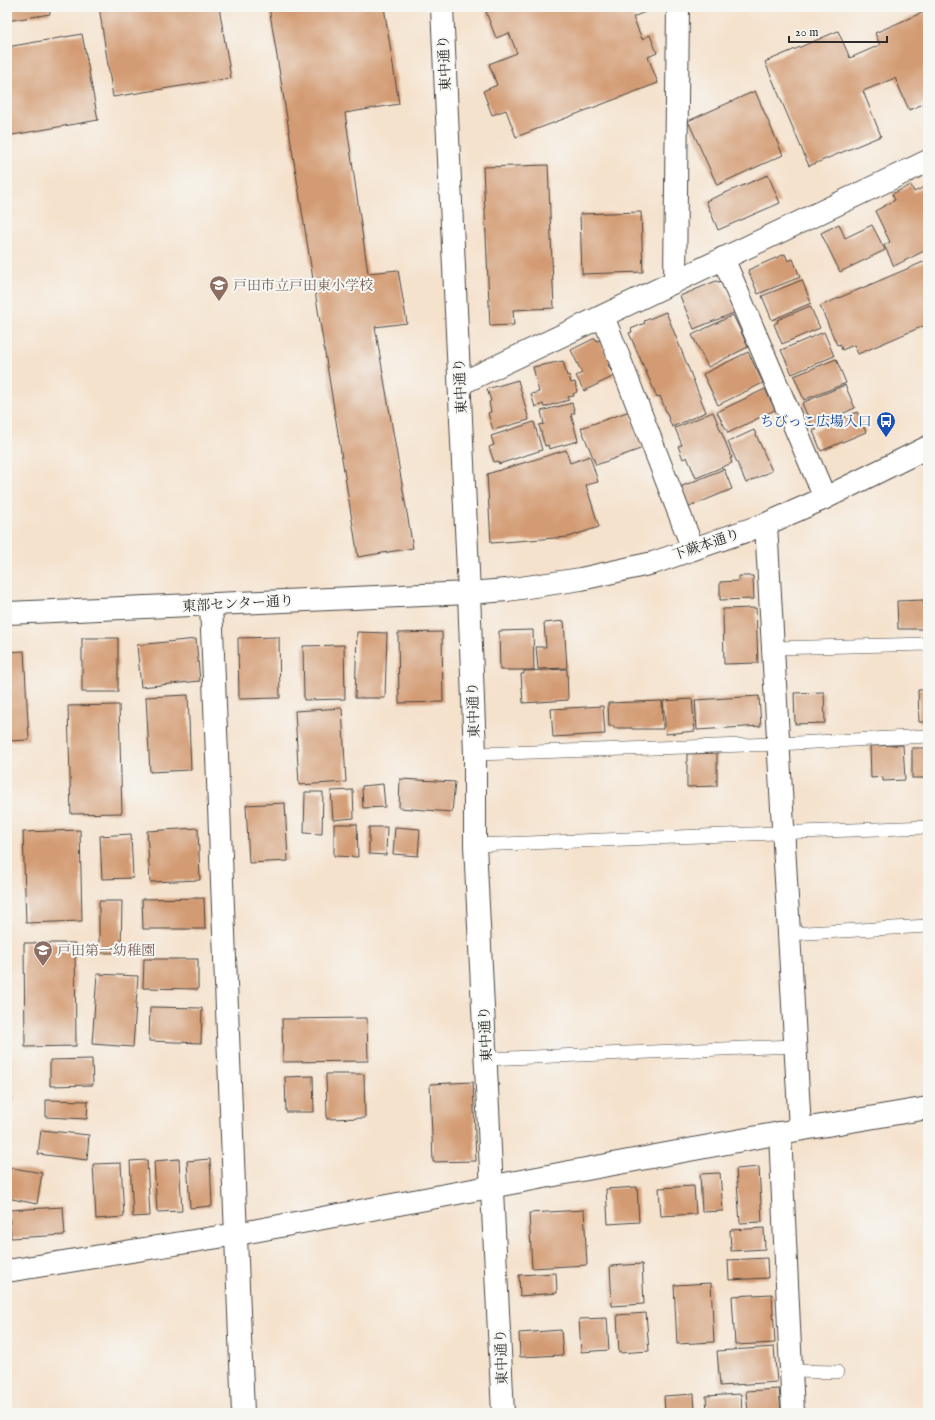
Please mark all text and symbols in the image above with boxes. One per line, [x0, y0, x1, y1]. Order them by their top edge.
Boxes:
scale bar [789, 18, 887, 44]
text: 20 m [795, 25, 818, 40]
street label: 東中通り [435, 35, 455, 91]
school or university icon: 戸田市立戸田東小学校 [208, 274, 230, 302]
place label: 戸田市立戸田東小学校 [233, 277, 373, 295]
street label: 東中通り [451, 358, 471, 414]
bus stop icon: ちびっこ広場入口 [875, 410, 897, 438]
place label: ちびっこ広場入口 [760, 413, 872, 431]
street label: 下蕨本通り [670, 525, 742, 565]
street label: 東部センター通り [182, 592, 294, 616]
street label: 東中通り [464, 682, 484, 738]
school or university icon: 戸田第一幼稚園 [32, 939, 54, 967]
place label: 戸田第一幼稚園 [57, 942, 155, 960]
street label: 東中通り [476, 1006, 496, 1062]
street label: 東中通り [492, 1329, 512, 1385]

